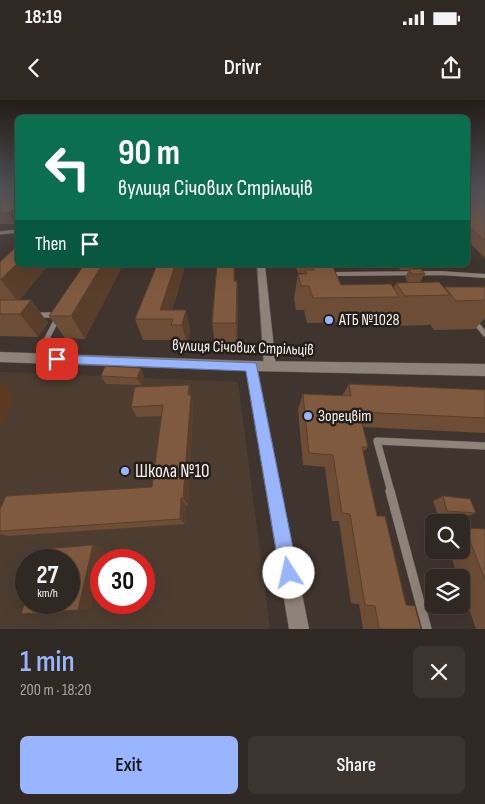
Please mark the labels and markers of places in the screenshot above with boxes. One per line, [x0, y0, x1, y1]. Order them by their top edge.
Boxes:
place label: АТБ №1028 [338, 311, 400, 330]
marker: АТБ №1028 [323, 314, 335, 326]
pin [36, 338, 78, 380]
place label: Зорецвіт [318, 407, 371, 426]
marker: Зорецвіт [302, 410, 314, 422]
place label: Школа №10 [135, 460, 210, 483]
marker: Школа №10 [119, 465, 131, 477]

